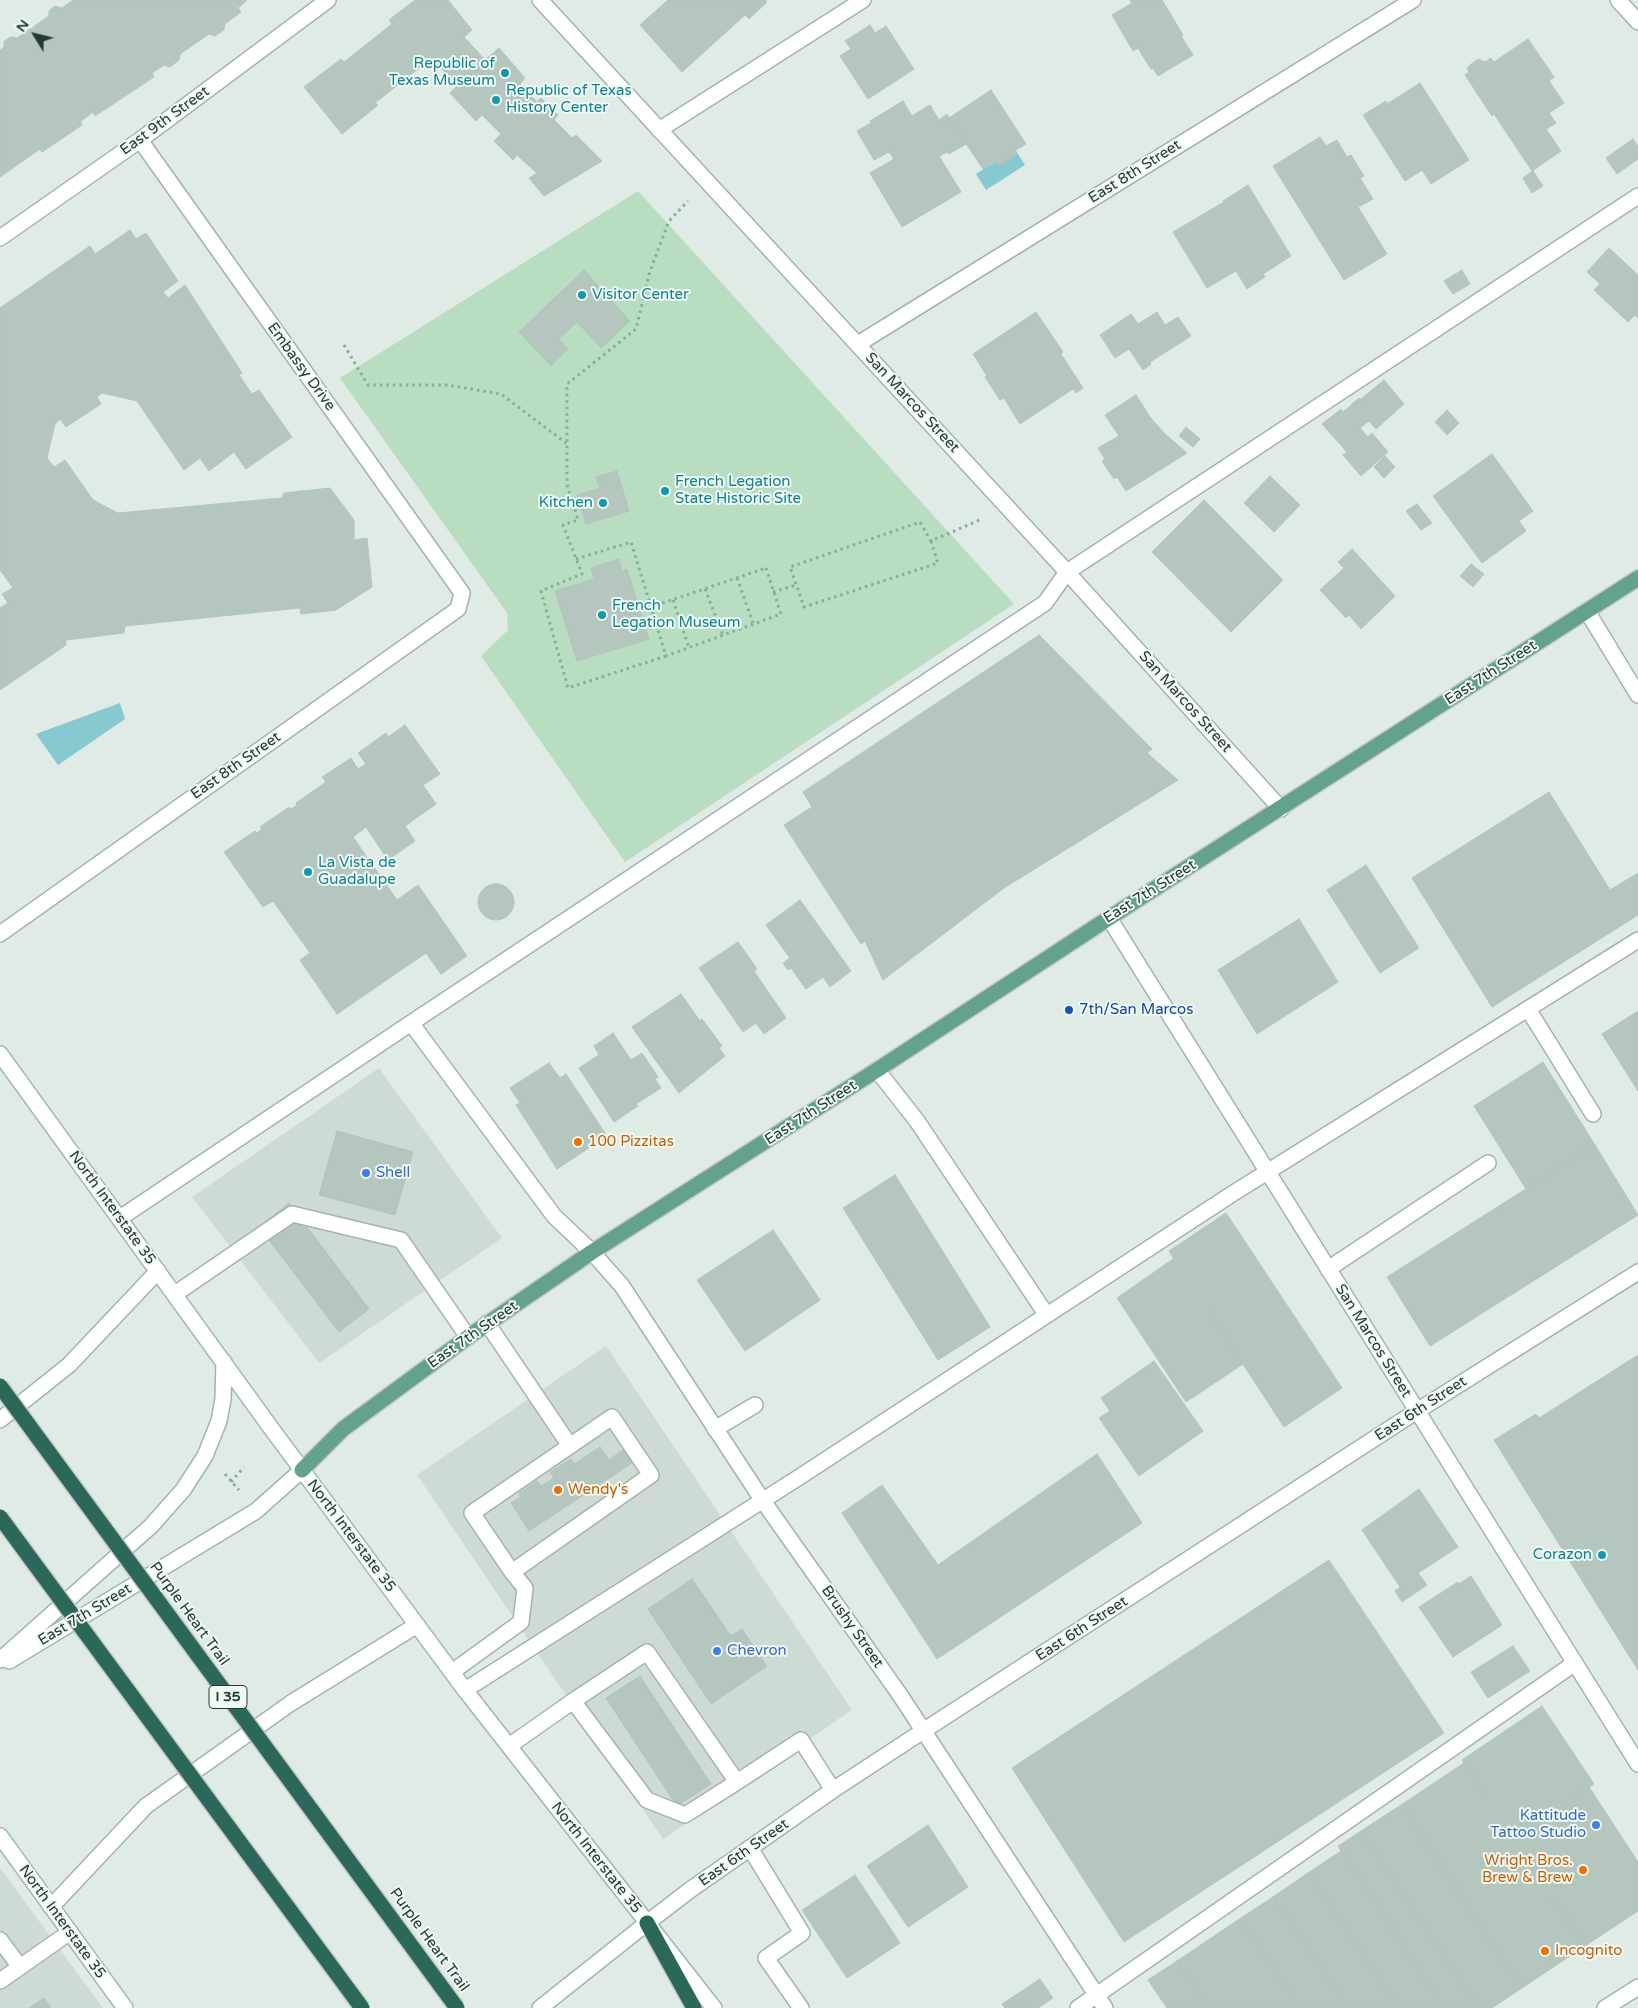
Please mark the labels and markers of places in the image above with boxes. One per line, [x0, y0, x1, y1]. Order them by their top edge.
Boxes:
place label: Republic of Texas Museum [389, 55, 495, 90]
marker: Republic of Texas Museum [499, 67, 511, 79]
place label: Republic of Texas History Center [506, 82, 632, 117]
marker: Republic of Texas History Center [490, 94, 502, 106]
place label: Visitor Center [592, 286, 689, 304]
marker: Visitor Center [576, 289, 588, 301]
place label: French Legation State Historic Site [675, 473, 801, 508]
marker: French Legation State Historic Site [659, 485, 671, 497]
place label: Kitchen [539, 494, 593, 512]
marker: Kitchen [597, 497, 609, 509]
place label: French Legation Museum [612, 597, 740, 632]
marker: French Legation Museum [596, 609, 608, 621]
place label: La Vista de Guadalupe [318, 854, 396, 889]
marker: La Vista de Guadalupe [302, 866, 314, 878]
place label: 7th/San Marcos [1079, 1001, 1193, 1019]
marker: 7th/San Marcos [1063, 1004, 1075, 1016]
place label: 100 Pizzitas [588, 1133, 674, 1151]
marker: 100 Pizzitas [572, 1136, 584, 1148]
place label: Shell [376, 1164, 410, 1182]
marker: Shell [360, 1167, 372, 1179]
place label: Wendy's [568, 1481, 628, 1499]
marker: Wendy's [552, 1484, 564, 1496]
place label: Corazon [1533, 1546, 1592, 1564]
marker: Corazon [1596, 1549, 1608, 1561]
place label: Chevron [727, 1642, 787, 1660]
marker: Chevron [711, 1645, 723, 1657]
place label: Kattitude Tattoo Studio [1490, 1807, 1586, 1842]
marker: Kattitude Tattoo Studio [1590, 1819, 1602, 1831]
place label: Wright Bros. Brew & Brew [1482, 1852, 1573, 1887]
marker: Wright Bros. Brew & Brew [1577, 1864, 1589, 1876]
place label: Incognito [1555, 1942, 1622, 1960]
marker: Incognito [1539, 1945, 1551, 1957]

